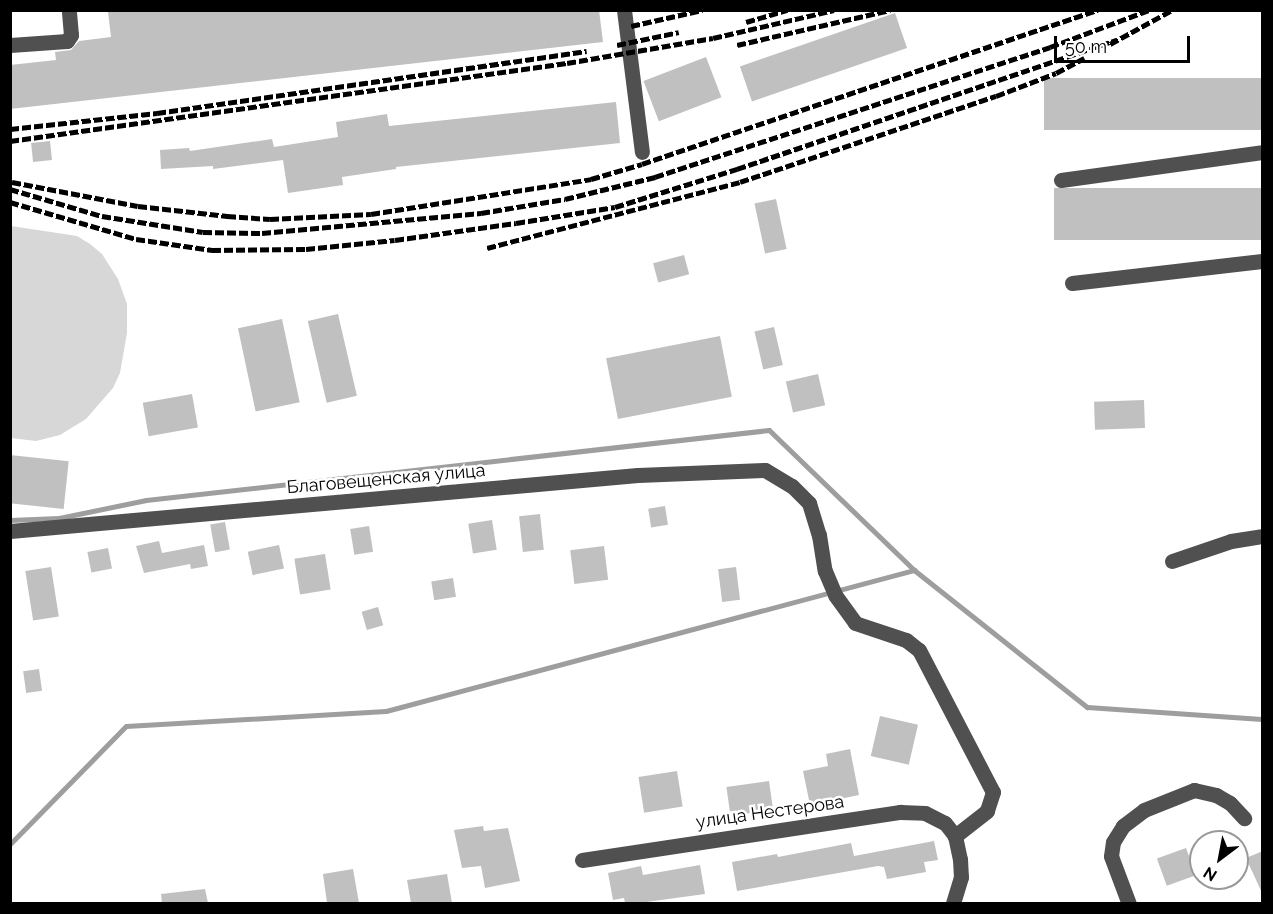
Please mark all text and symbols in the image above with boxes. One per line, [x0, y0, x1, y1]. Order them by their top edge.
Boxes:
scale bar [1057, 24, 1194, 62]
text: 50 m [1065, 36, 1107, 57]
street label: Благовещенская улица [286, 460, 486, 498]
street label: улица Нестерова [694, 791, 846, 833]
north arrow [1189, 830, 1249, 890]
text: N [1200, 863, 1220, 885]

